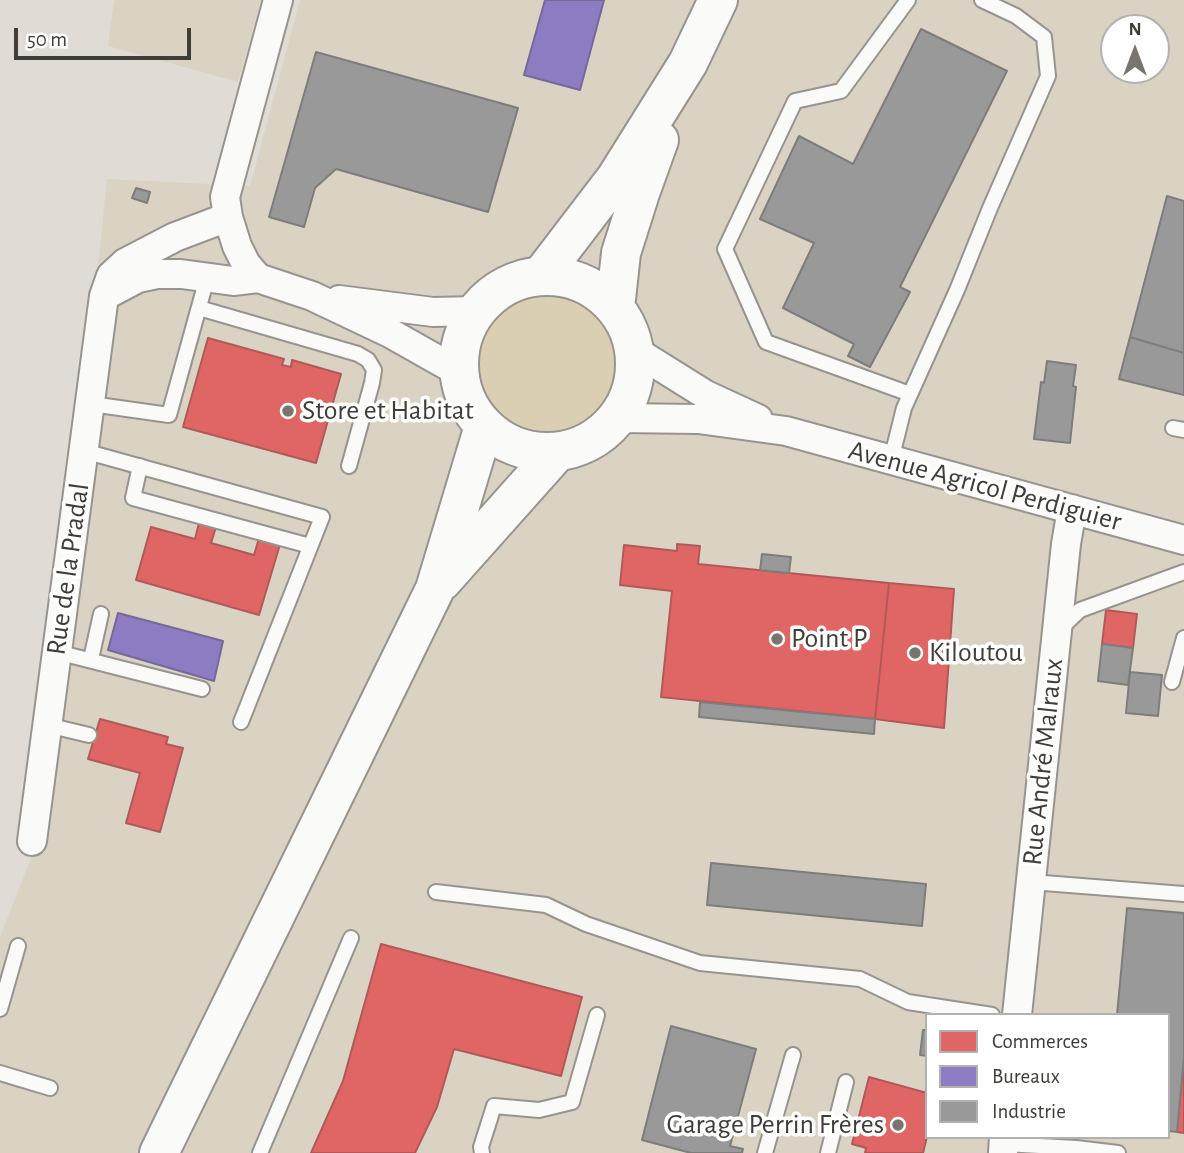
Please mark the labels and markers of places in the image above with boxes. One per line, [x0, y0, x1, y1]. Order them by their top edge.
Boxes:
place label: Store et Habitat [302, 394, 474, 428]
marker: Store et Habitat [280, 403, 296, 419]
place label: Point P [791, 622, 867, 656]
marker: Point P [769, 631, 785, 647]
place label: Kiloutou [929, 636, 1023, 670]
marker: Kiloutou [907, 645, 923, 661]
place label: Garage Perrin Frères [666, 1108, 884, 1142]
marker: Garage Perrin Frères [890, 1117, 906, 1133]

